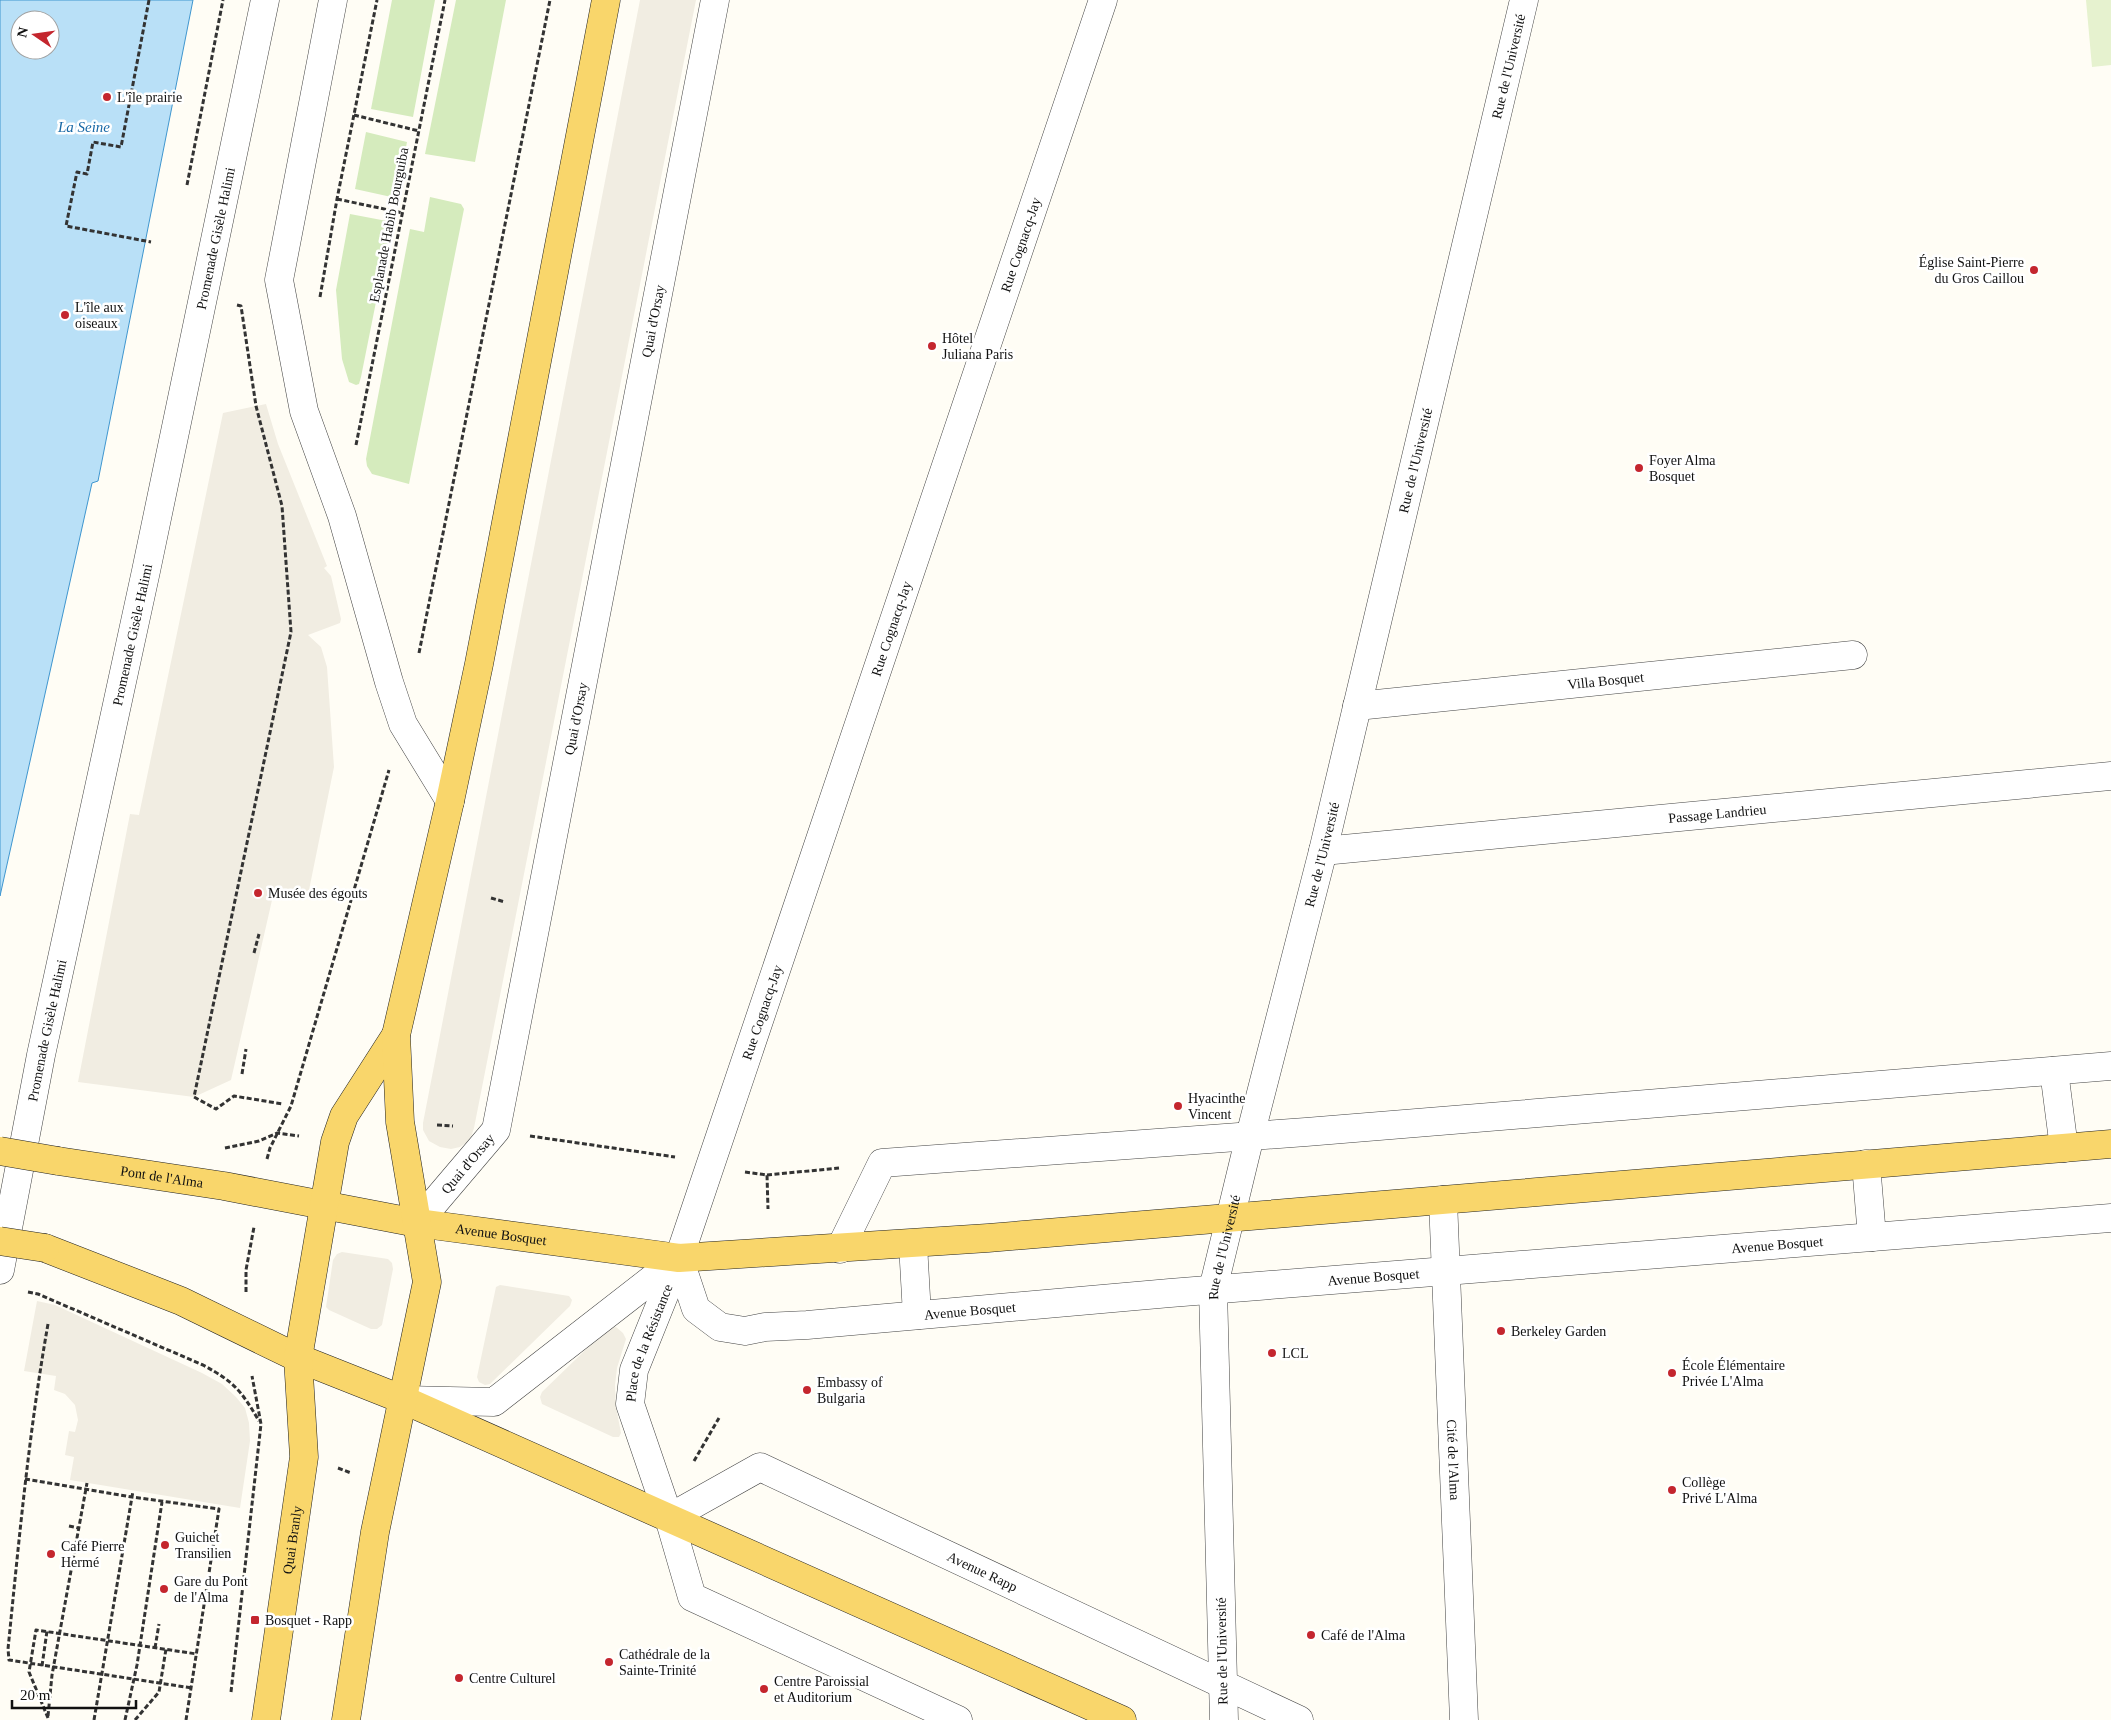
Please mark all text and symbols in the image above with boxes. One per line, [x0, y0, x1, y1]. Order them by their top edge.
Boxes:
north arrow [10, 10, 60, 60]
street label: Rue de l'Université [1489, 12, 1528, 120]
text: N [14, 26, 31, 39]
place label: L'île prairie [117, 90, 182, 105]
marker: L'île prairie [101, 91, 113, 103]
water label: La Seine [57, 119, 110, 135]
street label: Esplanade Habib Bourguiba [367, 145, 412, 304]
street label: Promenade Gisèle Halimi [193, 166, 237, 311]
street label: Rue Cognacq-Jay [998, 195, 1043, 294]
place label: Église Saint-Pierre du Gros Caillou [1919, 254, 2024, 286]
marker: Église Saint-Pierre du Gros Caillou [2028, 264, 2040, 276]
street label: Quai d'Orsay [638, 283, 667, 359]
place label: L'île aux oiseaux [75, 300, 124, 331]
marker: L'île aux oiseaux [59, 309, 71, 321]
place label: Hôtel Juliana Paris [942, 331, 1013, 362]
marker: Hôtel Juliana Paris [926, 340, 938, 352]
street label: Rue de l'Université [1396, 406, 1435, 515]
place label: Foyer Alma Bosquet [1649, 453, 1716, 484]
marker: Foyer Alma Bosquet [1633, 462, 1645, 474]
street label: Promenade Gisèle Halimi [110, 562, 155, 707]
street label: Rue Cognacq-Jay [868, 579, 914, 678]
street label: Villa Bosquet [1567, 669, 1645, 692]
street label: Quai d'Orsay [561, 681, 590, 756]
street label: Rue de l'Université [1301, 801, 1342, 909]
street label: Passage Landrieu [1668, 801, 1767, 826]
place label: Musée des égouts [268, 886, 368, 901]
marker: Musée des égouts [252, 887, 264, 899]
street label: Promenade Gisèle Halimi [25, 958, 69, 1103]
street label: Rue Cognacq-Jay [739, 963, 785, 1062]
place label: Hyacinthe Vincent [1188, 1091, 1246, 1122]
marker: Hyacinthe Vincent [1172, 1100, 1184, 1112]
street label: Quai d'Orsay [438, 1131, 497, 1197]
street label: Pont de l'Alma [119, 1163, 205, 1190]
street label: Rue de l'Université [1205, 1193, 1243, 1300]
street label: Avenue Bosquet [454, 1221, 548, 1248]
street label: Avenue Bosquet [1731, 1233, 1824, 1256]
street label: Avenue Bosquet [1327, 1266, 1420, 1288]
street label: Place de la Résistance [623, 1282, 675, 1403]
street label: Avenue Bosquet [923, 1299, 1016, 1322]
place label: Berkeley Garden [1511, 1324, 1606, 1339]
marker: Berkeley Garden [1495, 1325, 1507, 1337]
place label: LCL [1282, 1346, 1308, 1361]
marker: LCL [1266, 1347, 1278, 1359]
place label: École Élémentaire Privée L'Alma [1682, 1357, 1785, 1389]
marker: École Élémentaire Privée L'Alma [1666, 1367, 1678, 1379]
place label: Embassy of Bulgaria [817, 1375, 883, 1406]
marker: Embassy of Bulgaria [801, 1384, 813, 1396]
street label: Cité de l'Alma [1444, 1419, 1463, 1501]
place label: Collège Privé L'Alma [1682, 1475, 1758, 1506]
marker: Collège Privé L'Alma [1666, 1484, 1678, 1496]
street label: Quai Branly [280, 1505, 304, 1575]
place label: Guichet Transilien [175, 1530, 231, 1561]
place label: Café Pierre Hermé [61, 1539, 124, 1570]
marker: Guichet Transilien [159, 1539, 171, 1551]
marker: Café Pierre Hermé [45, 1548, 57, 1560]
street label: Avenue Rapp [945, 1549, 1020, 1594]
place label: Gare du Pont de l'Alma [174, 1574, 248, 1605]
marker: Gare du Pont de l'Alma [158, 1583, 170, 1595]
street label: Rue de l'Université [1214, 1597, 1230, 1705]
place label: Bosquet - Rapp [265, 1613, 352, 1628]
marker: Bosquet - Rapp [249, 1614, 261, 1626]
place label: Café de l'Alma [1321, 1628, 1406, 1643]
marker: Café de l'Alma [1305, 1629, 1317, 1641]
place label: Cathédrale de la Sainte-Trinité [619, 1647, 711, 1678]
marker: Cathédrale de la Sainte-Trinité [603, 1656, 615, 1668]
place label: Centre Culturel [469, 1671, 556, 1686]
marker: Centre Culturel [453, 1672, 465, 1684]
place label: Centre Paroissial et Auditorium [774, 1674, 869, 1705]
scale bar [12, 1678, 136, 1710]
marker: Centre Paroissial et Auditorium [758, 1683, 770, 1695]
text: 20 m [20, 1687, 51, 1703]

